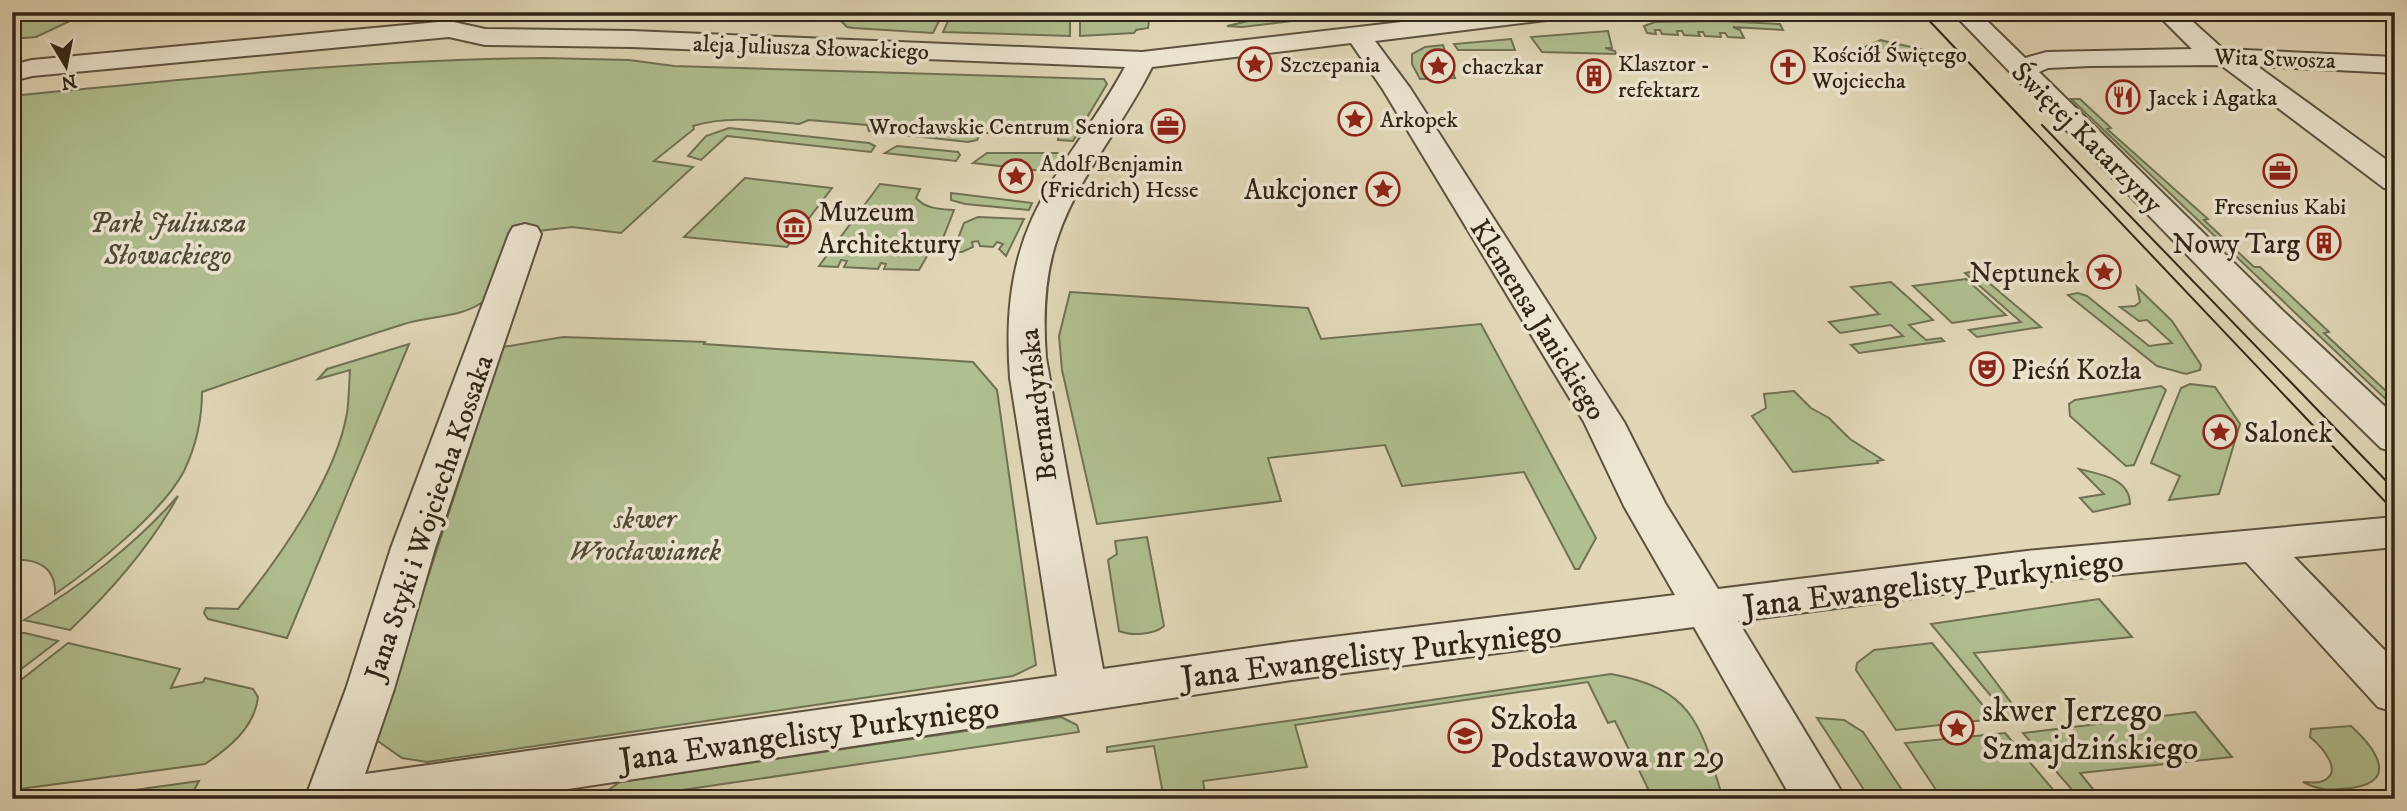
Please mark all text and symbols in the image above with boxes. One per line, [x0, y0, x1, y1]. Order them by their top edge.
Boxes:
street label: aleja Juliusza Słowackiego [692, 30, 929, 67]
north arrow [32, 32, 102, 102]
place label: Kościół Świętego Wojciecha [1811, 41, 1967, 96]
street label: Wita Stwosza [2213, 43, 2336, 76]
place icon: Szczepania [1236, 45, 1274, 83]
place icon: chaczkar [1419, 47, 1457, 85]
church icon: Kościół Świętego Wojciecha [1769, 48, 1807, 86]
place label: Klasztor - refektarz [1618, 50, 1710, 105]
place label: Szczepania [1280, 51, 1381, 80]
place label: chaczkar [1462, 53, 1544, 82]
street label: Świętej Katarzyny [2004, 54, 2171, 222]
building icon: Klasztor - refektarz [1575, 57, 1613, 95]
text: N [59, 69, 78, 94]
restaurant icon: Jacek i Agatka [2104, 78, 2142, 116]
place label: Jacek i Agatka [2146, 84, 2277, 113]
place icon: Arkopek [1336, 100, 1374, 138]
place label: Arkopek [1380, 106, 1459, 135]
office icon: Wrocławskie Centrum Seniora [1149, 107, 1187, 145]
place label: Wrocławskie Centrum Seniora [868, 113, 1144, 142]
place label: Adolf Benjamin (Friedrich) Hesse [1040, 150, 1199, 205]
office icon: Fresenius Kabi [2261, 152, 2299, 190]
place icon: Adolf Benjamin (Friedrich) Hesse [997, 157, 1035, 195]
place icon: Aukcjoner [1364, 170, 1402, 208]
place label: Aukcjoner [1244, 173, 1359, 208]
place label: Fresenius Kabi [2214, 193, 2346, 222]
place label: Muzeum Architektury [818, 195, 961, 262]
park label: Park Juliusza Słowackiego [90, 206, 246, 273]
museum icon: Muzeum Architektury [775, 208, 813, 246]
street label: Klemensa Janickiego [1462, 213, 1614, 427]
building icon: Nowy Targ [2305, 224, 2343, 262]
place label: Nowy Targ [2172, 227, 2300, 262]
place icon: Neptunek [2085, 253, 2123, 291]
place label: Neptunek [1969, 256, 2080, 291]
street label: Bernardyńska [1012, 326, 1065, 483]
street label: Jana Styki i Wojciecha Kossaka [356, 350, 502, 687]
theatre icon: Pieśń Kozła [1968, 350, 2006, 388]
place label: Pieśń Kozła [2011, 353, 2142, 388]
place icon: Salonek [2201, 413, 2239, 451]
place label: Salonek [2244, 416, 2333, 451]
park label: skwer Wrocławianek [569, 502, 721, 569]
street label: Jana Ewangelisty Purkyniego [1738, 541, 2126, 629]
street label: Jana Ewangelisty Purkyniego [1176, 612, 1564, 700]
street label: Jana Ewangelisty Purkyniego [614, 688, 1002, 782]
place label: skwer Jerzego Szmajdzińskiego [1982, 691, 2198, 770]
place label: Szkoła Podstawowa nr 29 [1490, 699, 1725, 778]
place icon: skwer Jerzego Szmajdzińskiego [1938, 709, 1976, 747]
school or university icon: Szkoła Podstawowa nr 29 [1446, 717, 1484, 755]

